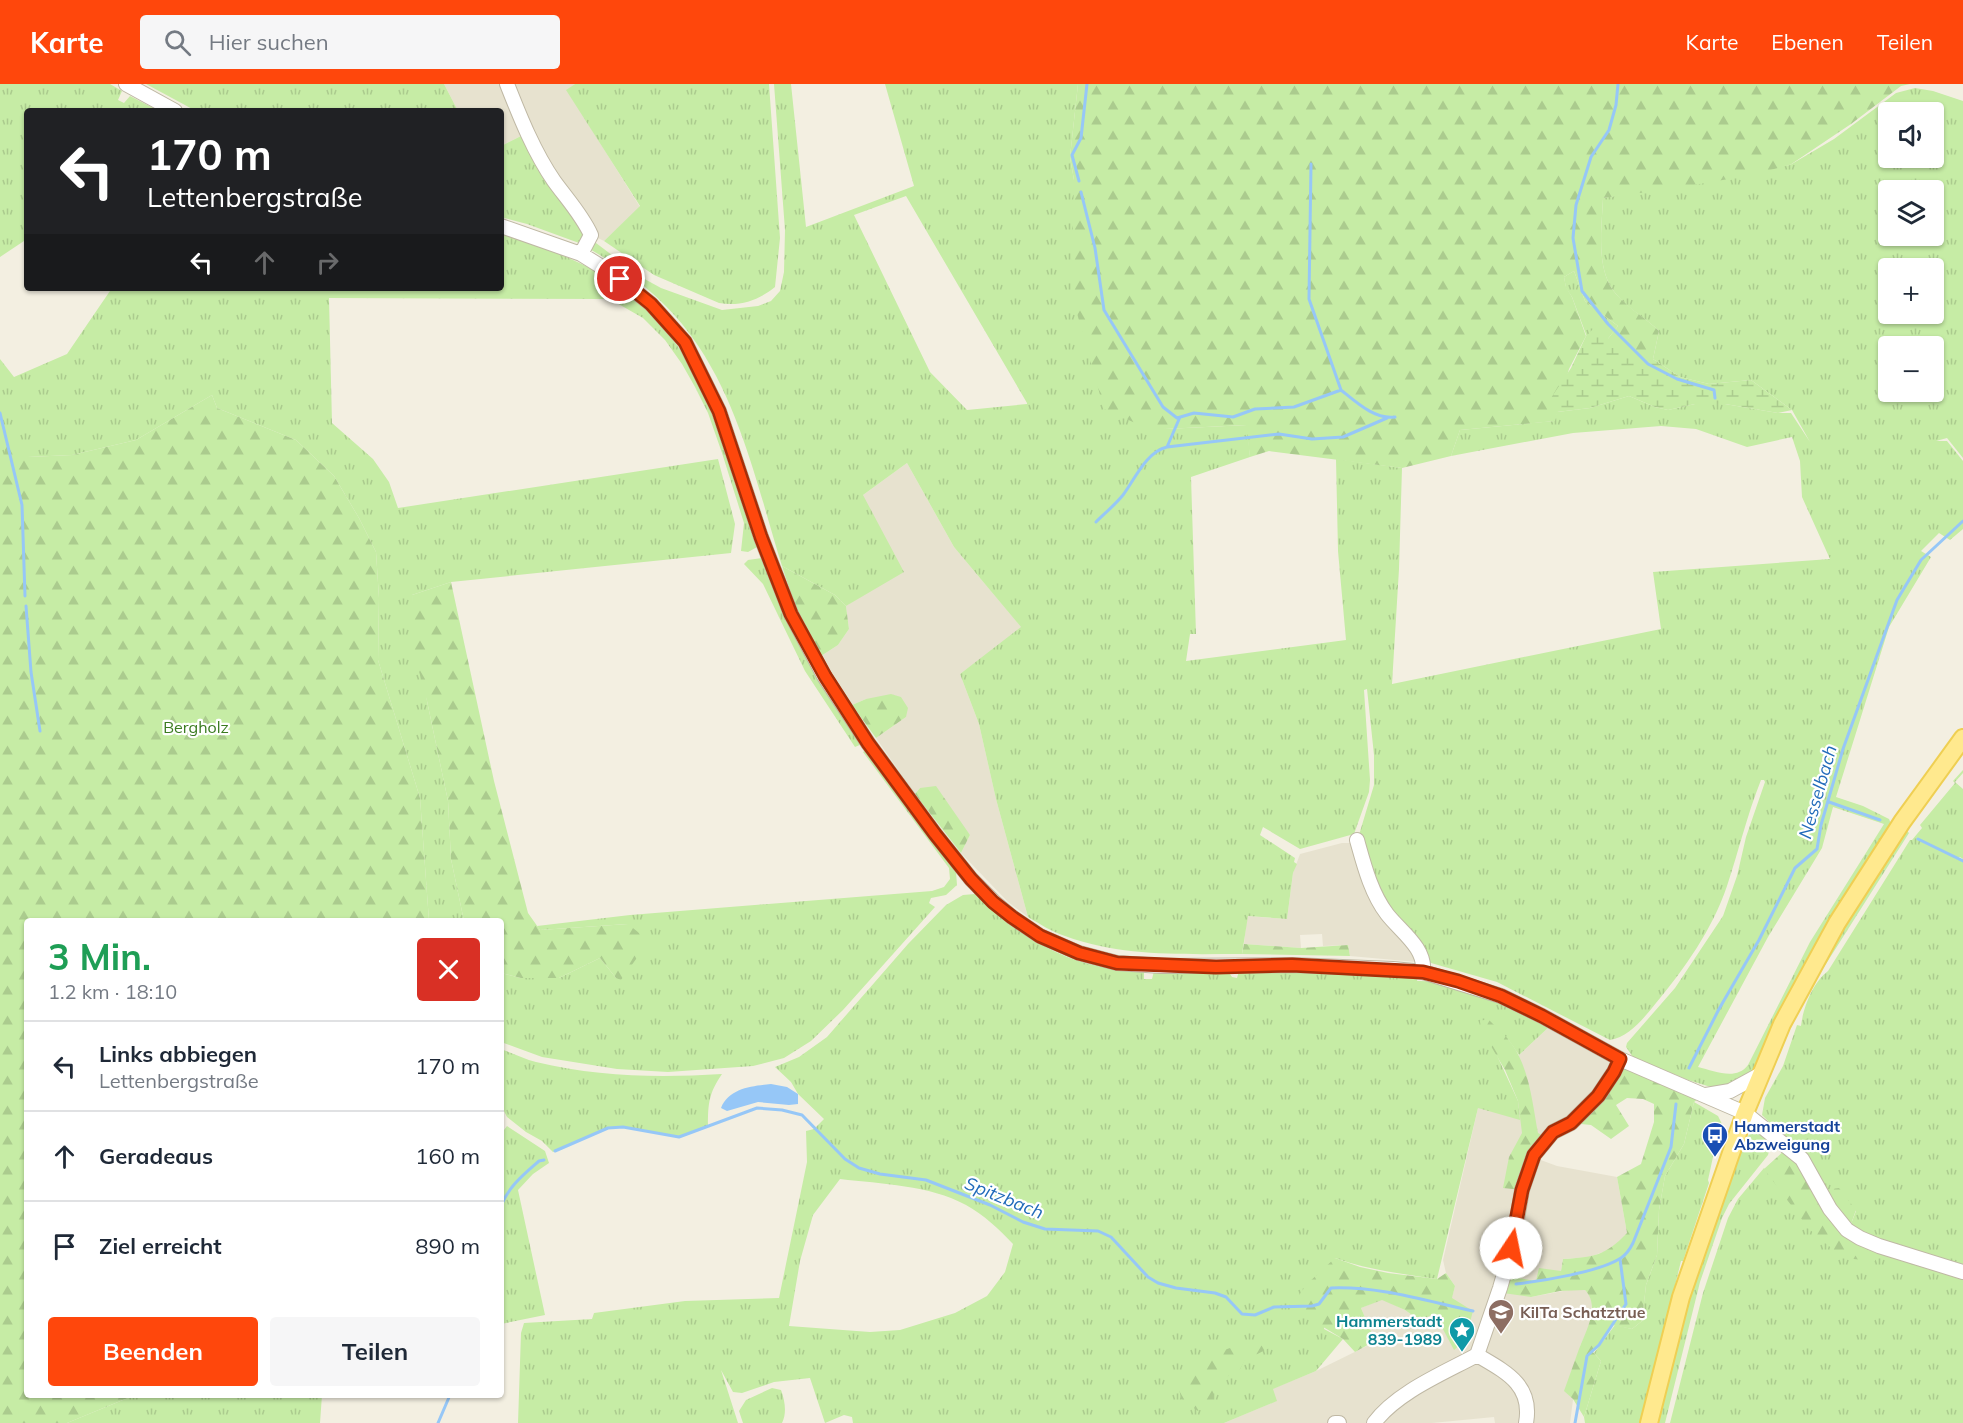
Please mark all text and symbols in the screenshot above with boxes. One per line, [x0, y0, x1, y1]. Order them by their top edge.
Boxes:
search box [140, 15, 560, 69]
text: Karte [30, 25, 104, 60]
icon: search [161, 26, 194, 59]
text: Hier suchen [209, 28, 329, 56]
text: Karte [1686, 29, 1738, 55]
text: Ebenen [1771, 29, 1844, 55]
text: Teilen [1877, 29, 1933, 55]
map controls [1878, 102, 1944, 402]
button: sound [1878, 102, 1944, 168]
text: 170 m [147, 128, 272, 181]
icon: left [48, 132, 126, 210]
text: Lettenbergstraße [147, 180, 362, 214]
button: layers [1878, 180, 1944, 246]
icon: left [185, 246, 218, 279]
icon: ahead [248, 246, 281, 279]
icon: right [311, 246, 344, 279]
pin [594, 253, 645, 304]
button: + [1878, 258, 1944, 324]
icon: arrive [603, 262, 636, 295]
button: − [1878, 336, 1944, 402]
park label: Bergholz [163, 717, 229, 737]
water label: Nesselbach [1793, 742, 1842, 841]
text: 3 Min. [48, 934, 151, 979]
button: close [417, 938, 480, 1001]
text: 1.2 km · 18:10 [48, 979, 177, 1004]
text: Links abbiegen [99, 1040, 257, 1068]
icon: left [48, 1050, 81, 1083]
text: 170 m [415, 1052, 480, 1080]
text: Lettenbergstraße [99, 1068, 259, 1093]
place label: Hammerstadt Abzweigung [1734, 1116, 1840, 1154]
bus stop icon: Hammerstadt Abzweigung [1700, 1120, 1730, 1158]
icon: ahead [48, 1140, 81, 1173]
text: Geradeaus [99, 1142, 213, 1170]
text: 160 m [415, 1142, 480, 1170]
water label: Spitzbach [961, 1171, 1047, 1224]
position arrow [1479, 1216, 1543, 1280]
icon: arrive [48, 1230, 81, 1263]
text: Ziel erreicht [99, 1232, 222, 1260]
text: 890 m [415, 1232, 480, 1260]
school or university icon: KiITa Schatztrue [1486, 1297, 1516, 1335]
place label: KiITa Schatztrue [1520, 1302, 1646, 1322]
place label: Hammerstadt 839-1989 [1336, 1311, 1442, 1349]
place icon: Hammerstadt 839-1989 [1447, 1315, 1477, 1353]
button: Beenden [48, 1317, 258, 1386]
button: Teilen [270, 1317, 480, 1386]

